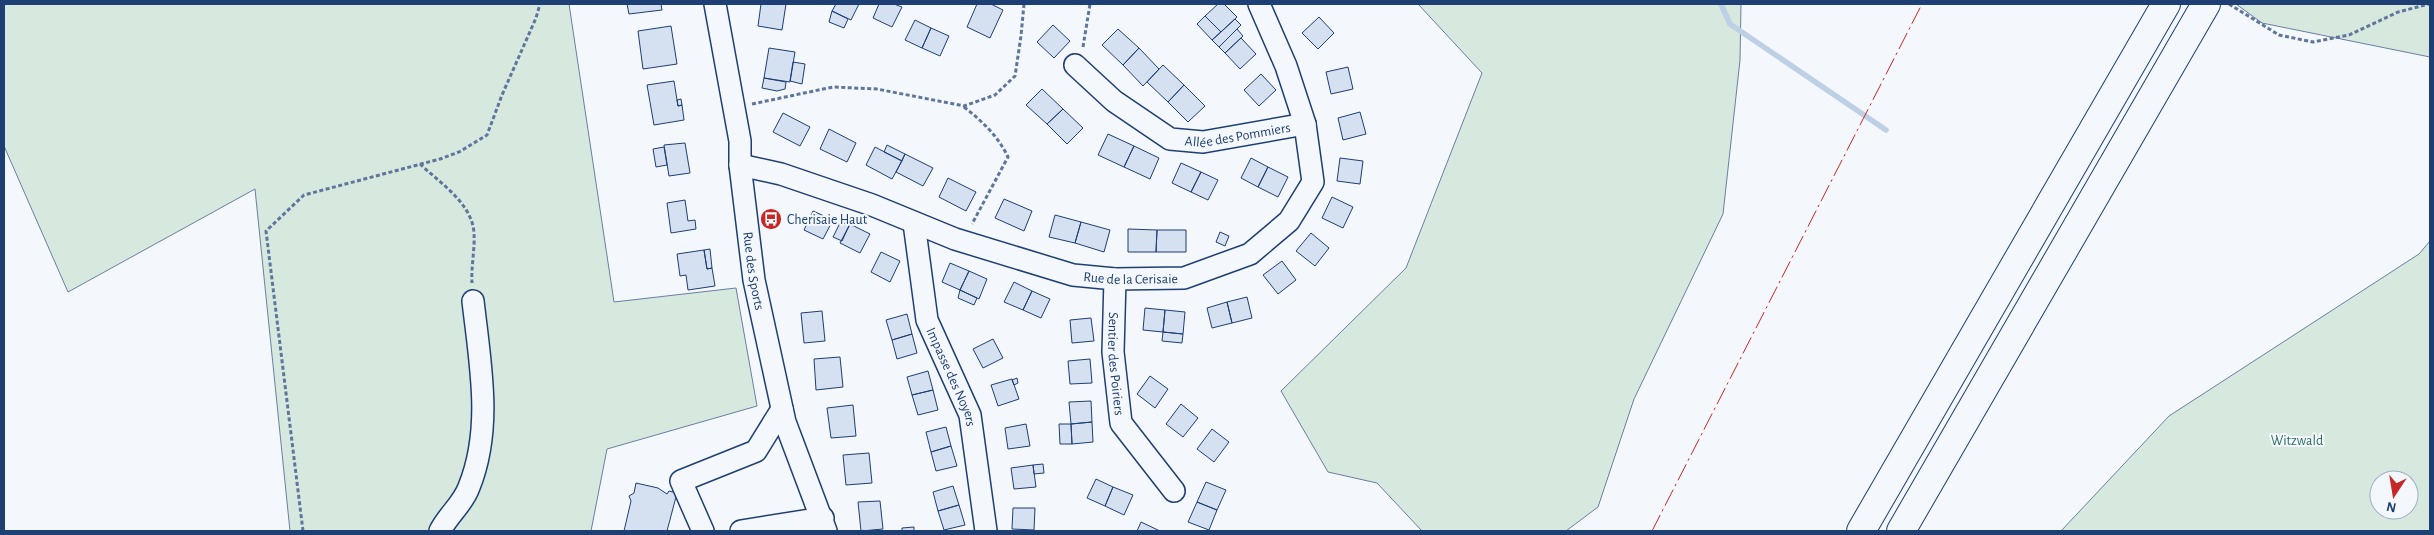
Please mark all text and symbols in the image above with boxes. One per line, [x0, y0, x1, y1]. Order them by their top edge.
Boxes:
street label: Allée des Pommiers [1184, 121, 1292, 150]
bus stop icon: Cherisaie Haut [759, 207, 783, 231]
place label: Cherisaie Haut [787, 213, 868, 227]
street label: Rue des Sports [740, 231, 766, 312]
street label: Rue de la Cerisaie [1083, 270, 1178, 287]
street label: Sentier des Poiriers [1105, 312, 1126, 416]
street label: Impasse des Noyers [923, 325, 977, 427]
park label: Witzwald [2271, 434, 2323, 448]
north arrow [2369, 470, 2419, 520]
text: N [2385, 499, 2398, 515]

